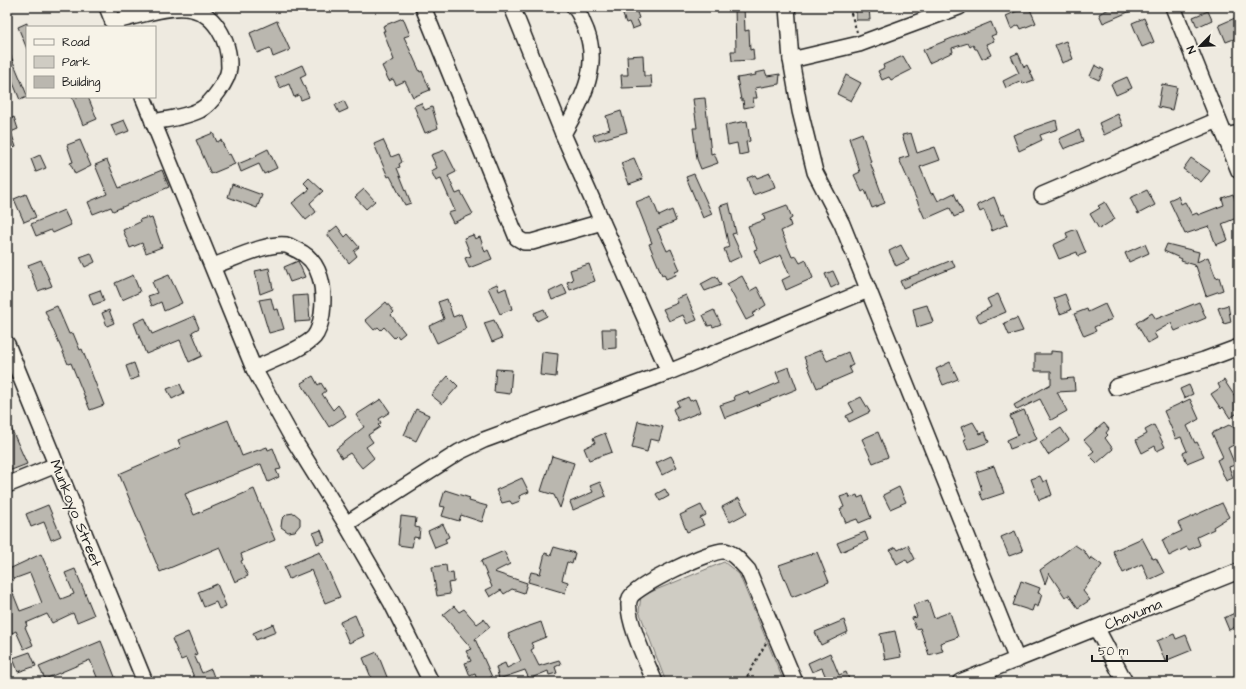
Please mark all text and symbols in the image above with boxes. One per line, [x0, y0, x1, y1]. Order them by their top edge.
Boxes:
legend [26, 26, 156, 98]
north arrow [1180, 26, 1220, 66]
text: Road [62, 34, 90, 51]
text: N [1183, 44, 1200, 56]
text: Park [62, 54, 90, 71]
text: Building [62, 74, 100, 92]
street label: Munkoyo Street [43, 456, 107, 570]
street label: Chavuma [1101, 593, 1165, 636]
scale bar [1092, 637, 1167, 663]
text: 50 m [1098, 643, 1129, 660]

